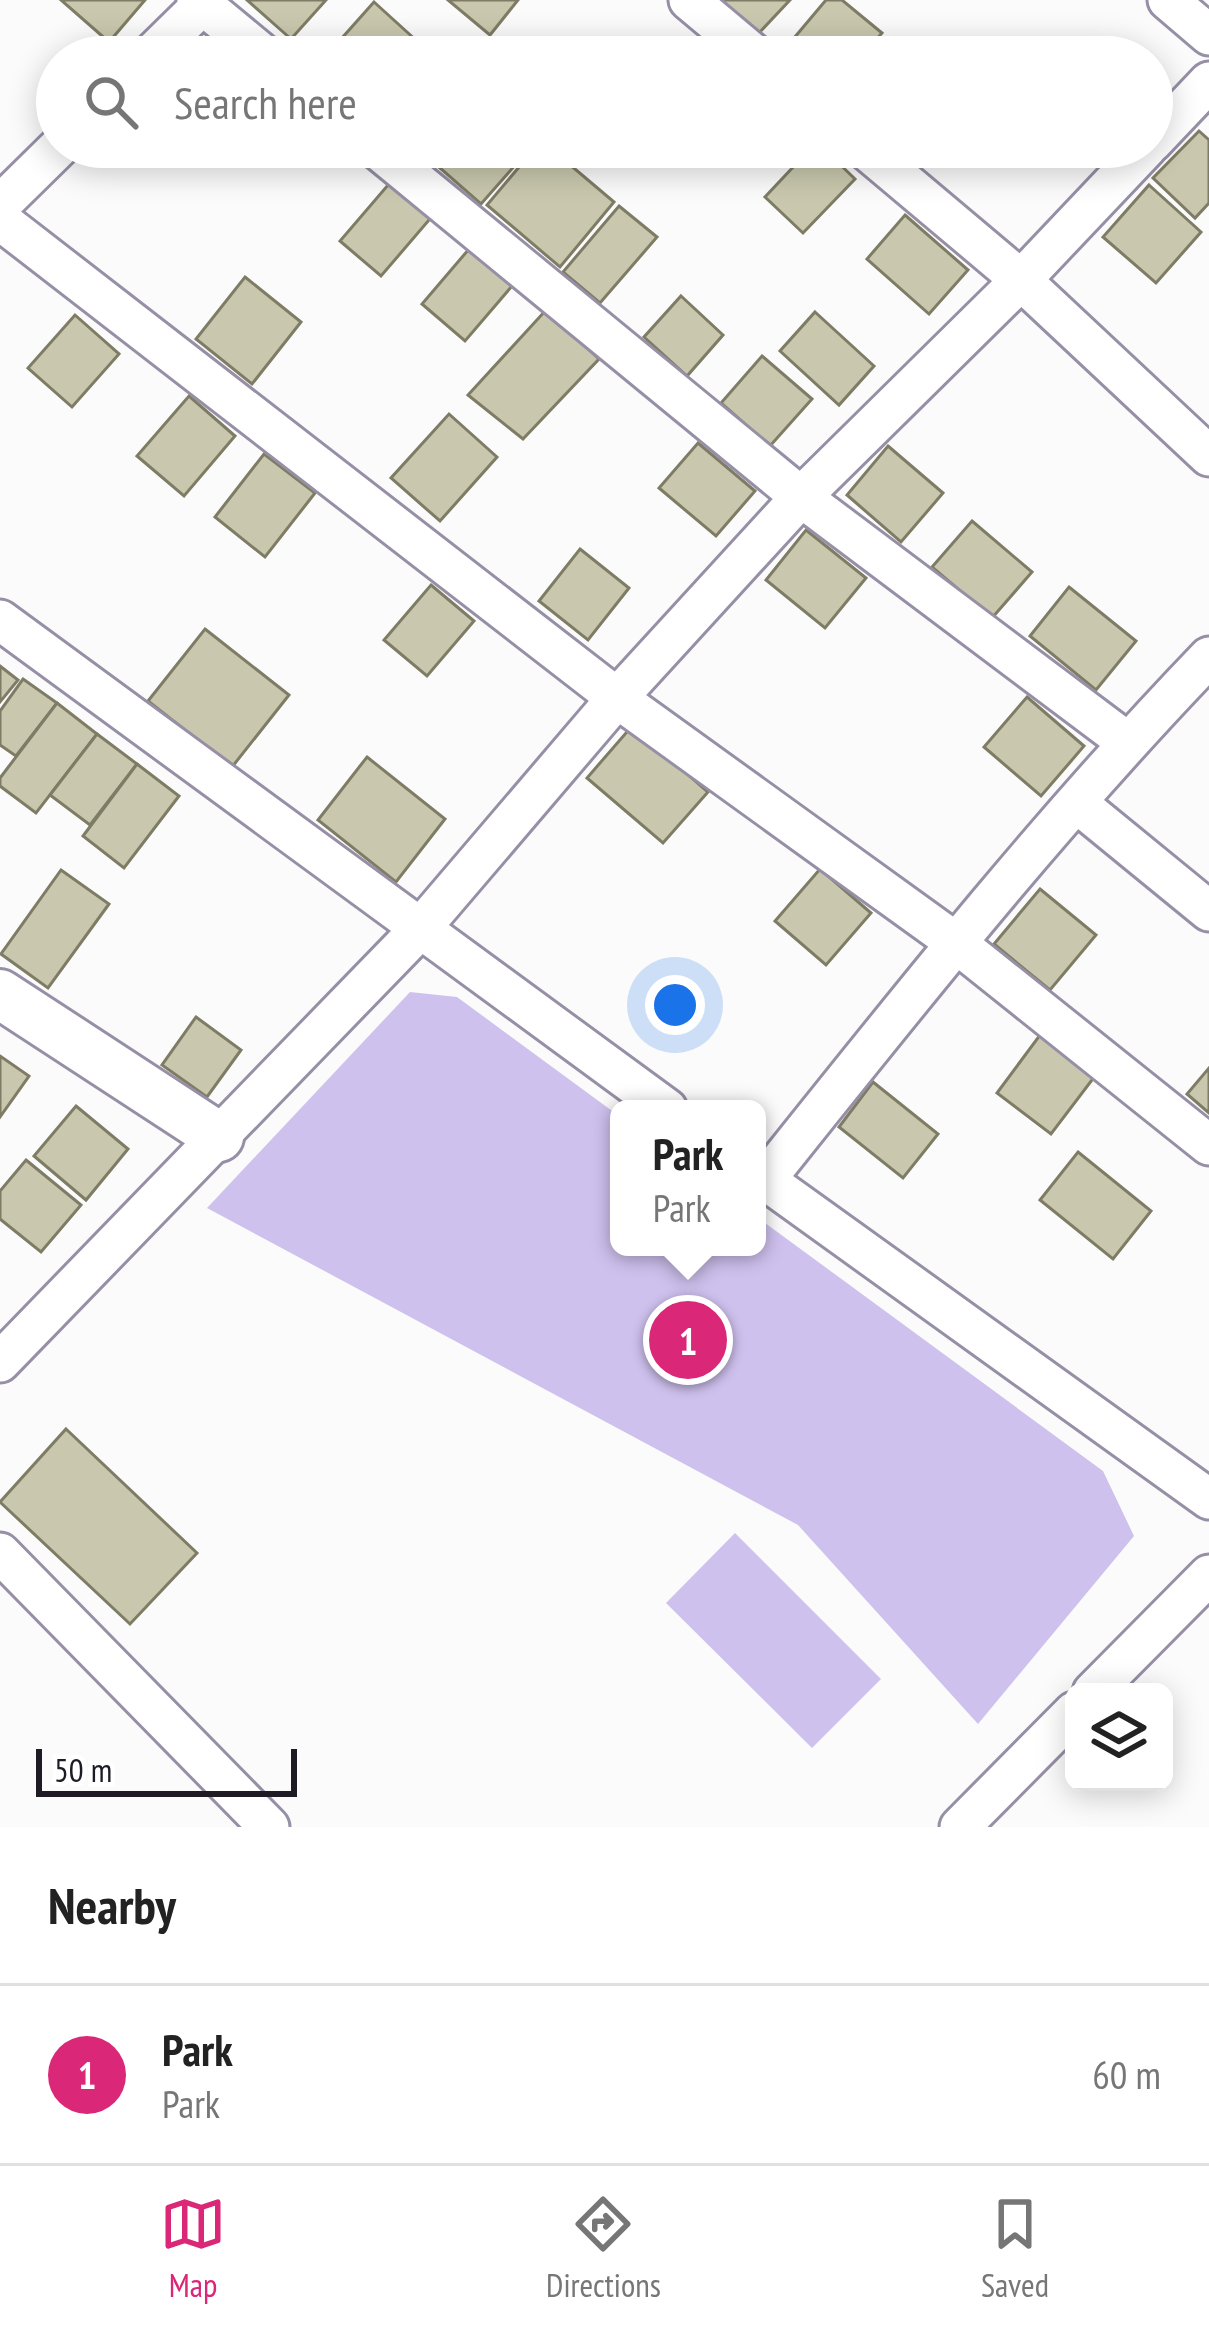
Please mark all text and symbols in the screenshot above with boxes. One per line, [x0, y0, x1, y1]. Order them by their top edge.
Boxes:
search box [36, 36, 1173, 168]
icon: search [78, 69, 144, 135]
text: Search here [174, 73, 357, 131]
your location [645, 975, 705, 1035]
popup [610, 1100, 766, 1256]
text: Park [653, 1124, 723, 1182]
text: Park [653, 1182, 711, 1233]
pin: 1 [649, 1295, 727, 1385]
map controls [1065, 1683, 1173, 1791]
button: layers [1065, 1683, 1173, 1791]
scale bar [36, 1743, 297, 1796]
text: 50 m [54, 1748, 112, 1791]
text: Nearby [48, 1872, 176, 1938]
text: Park [162, 2020, 233, 2078]
text: 1 [78, 2049, 96, 2100]
text: 60 m [1092, 2049, 1161, 2100]
text: Park [162, 2078, 220, 2129]
tab: Map [160, 2191, 226, 2306]
tab: Directions [546, 2191, 661, 2306]
tab: Saved [981, 2191, 1049, 2306]

